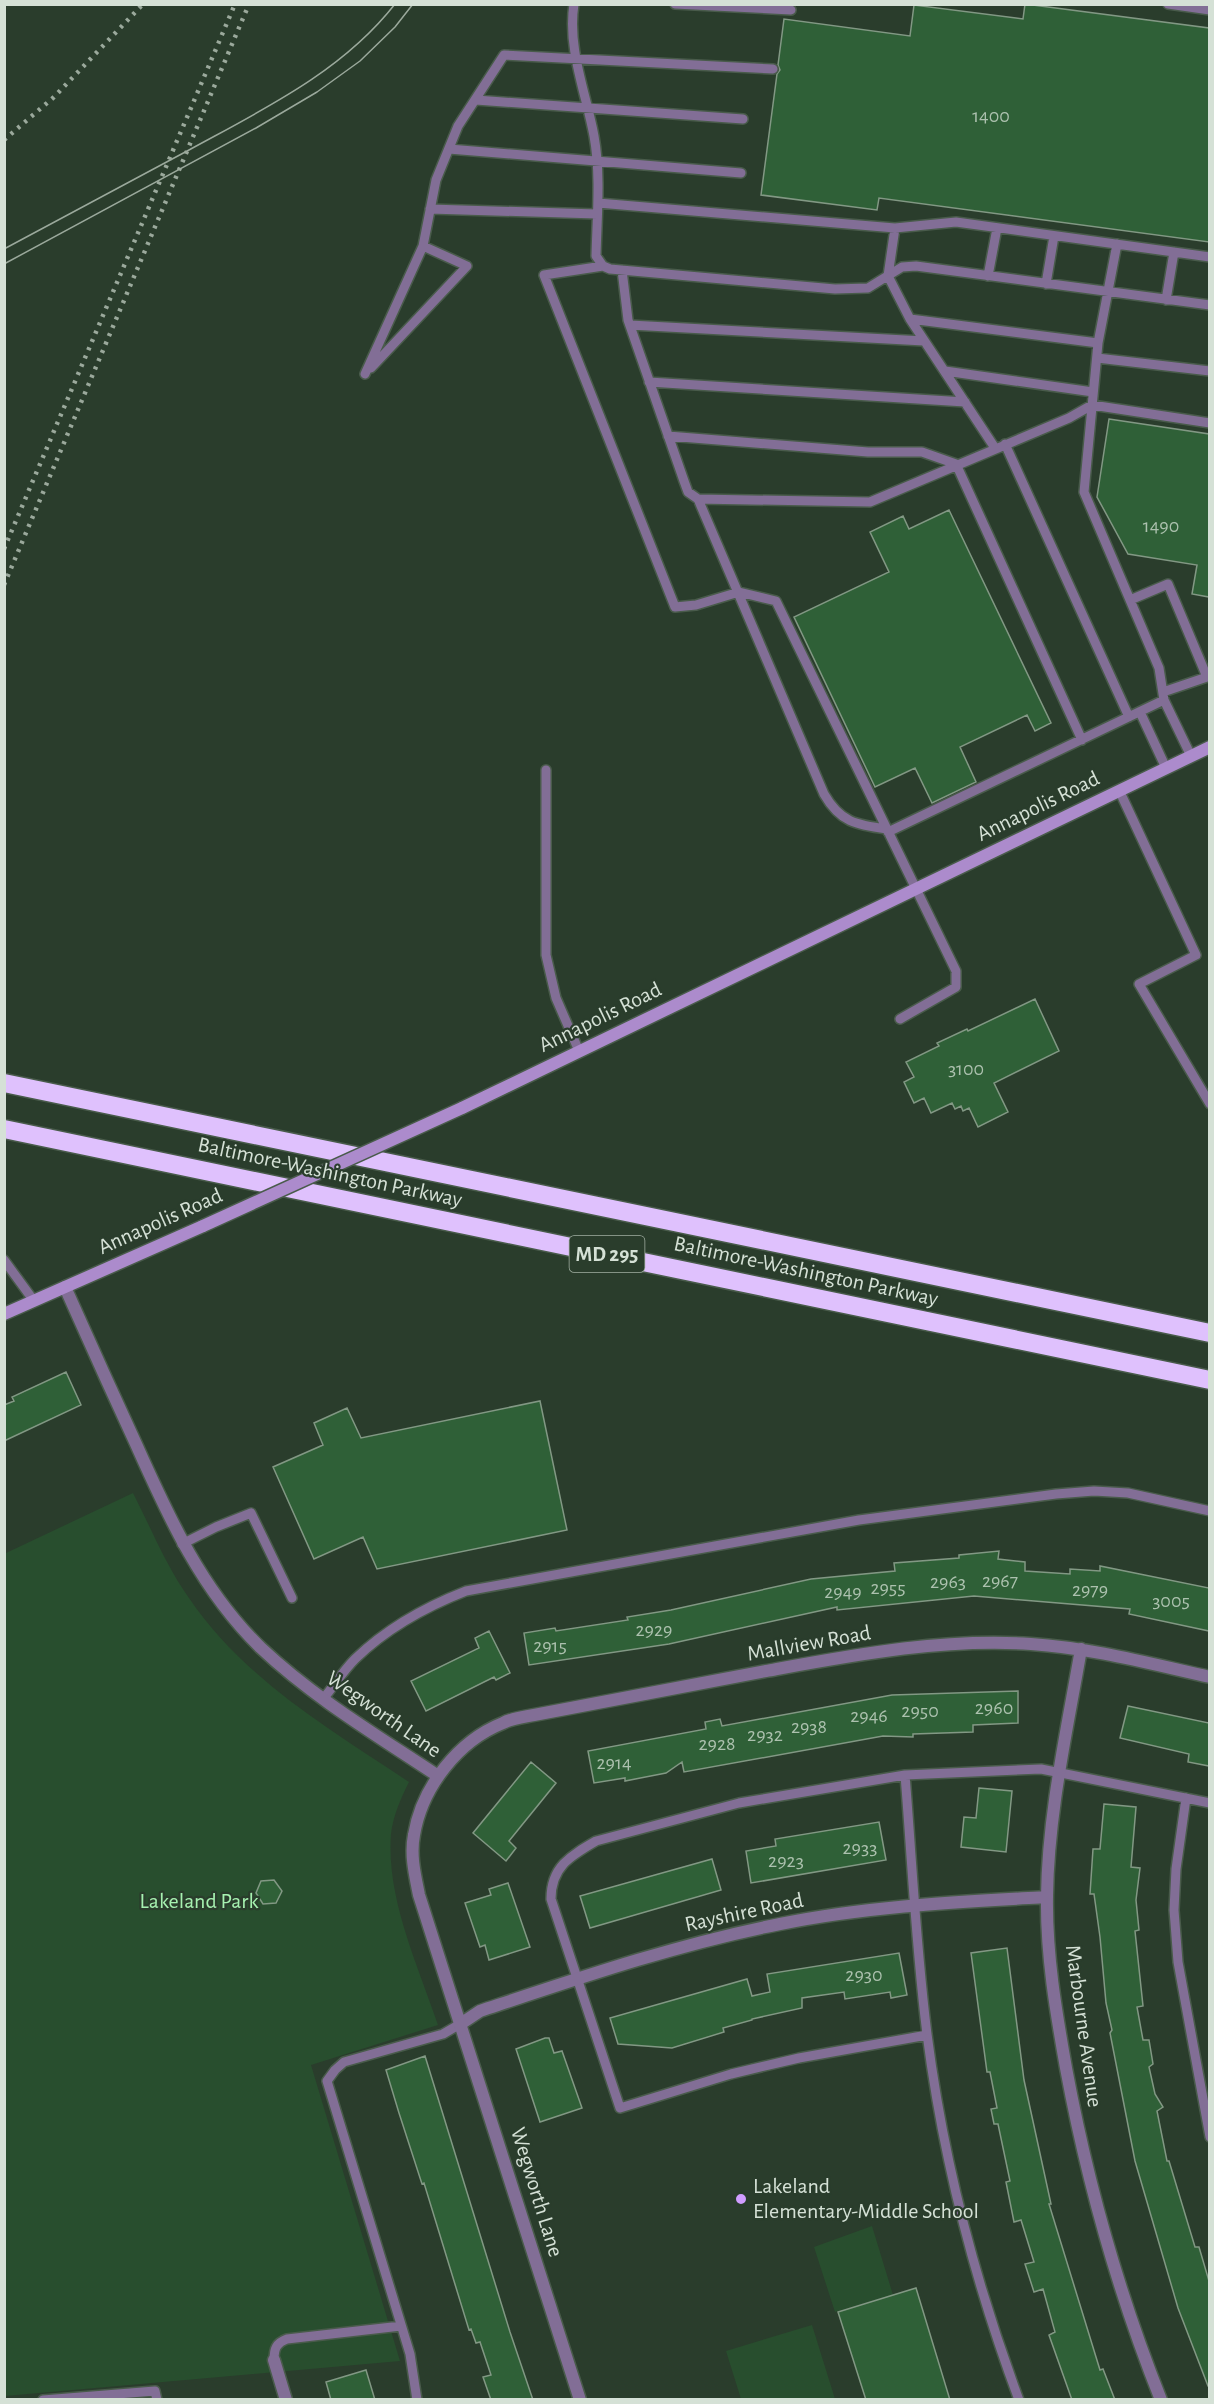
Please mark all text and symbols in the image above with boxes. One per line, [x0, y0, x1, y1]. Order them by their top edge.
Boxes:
house number: 1400 [972, 106, 1010, 126]
house number: 1490 [1143, 516, 1179, 536]
street label: Annapolis Road [973, 767, 1103, 845]
street label: Annapolis Road [535, 978, 665, 1056]
house number: 3100 [948, 1059, 984, 1079]
street label: Baltimore-Washington Parkway [196, 1133, 465, 1211]
street label: Annapolis Road [95, 1184, 225, 1258]
street label: Baltimore-Washington Parkway [672, 1232, 941, 1310]
road number: MD 295 [570, 1236, 644, 1272]
house number: 2967 [982, 1571, 1018, 1591]
house number: 2963 [930, 1572, 966, 1592]
house number: 2955 [870, 1578, 906, 1598]
house number: 2979 [1072, 1580, 1108, 1600]
house number: 2949 [824, 1582, 862, 1602]
house number: 3005 [1152, 1591, 1190, 1611]
house number: 2929 [636, 1620, 673, 1640]
street label: Mallview Road [745, 1621, 873, 1665]
house number: 2915 [533, 1636, 567, 1656]
street label: Wegworth Lane [323, 1667, 445, 1761]
house number: 2960 [975, 1698, 1013, 1718]
house number: 2950 [901, 1701, 939, 1721]
house number: 2946 [850, 1706, 888, 1726]
house number: 2938 [791, 1717, 827, 1737]
house number: 2932 [747, 1725, 783, 1745]
house number: 2928 [698, 1734, 736, 1754]
house number: 2914 [597, 1753, 632, 1773]
house number: 2933 [843, 1838, 877, 1858]
house number: 2923 [768, 1851, 804, 1871]
street label: Rayshire Road [683, 1889, 805, 1935]
park label: Lakeland Park [140, 1890, 258, 1912]
street label: Marbourne Avenue [1062, 1943, 1106, 2109]
house number: 2930 [845, 1965, 883, 1985]
street label: Wegworth Lane [507, 2125, 567, 2259]
place label: Lakeland Elementary-Middle School [753, 2175, 979, 2222]
marker: Lakeland Elementary-Middle School [734, 2192, 748, 2206]

